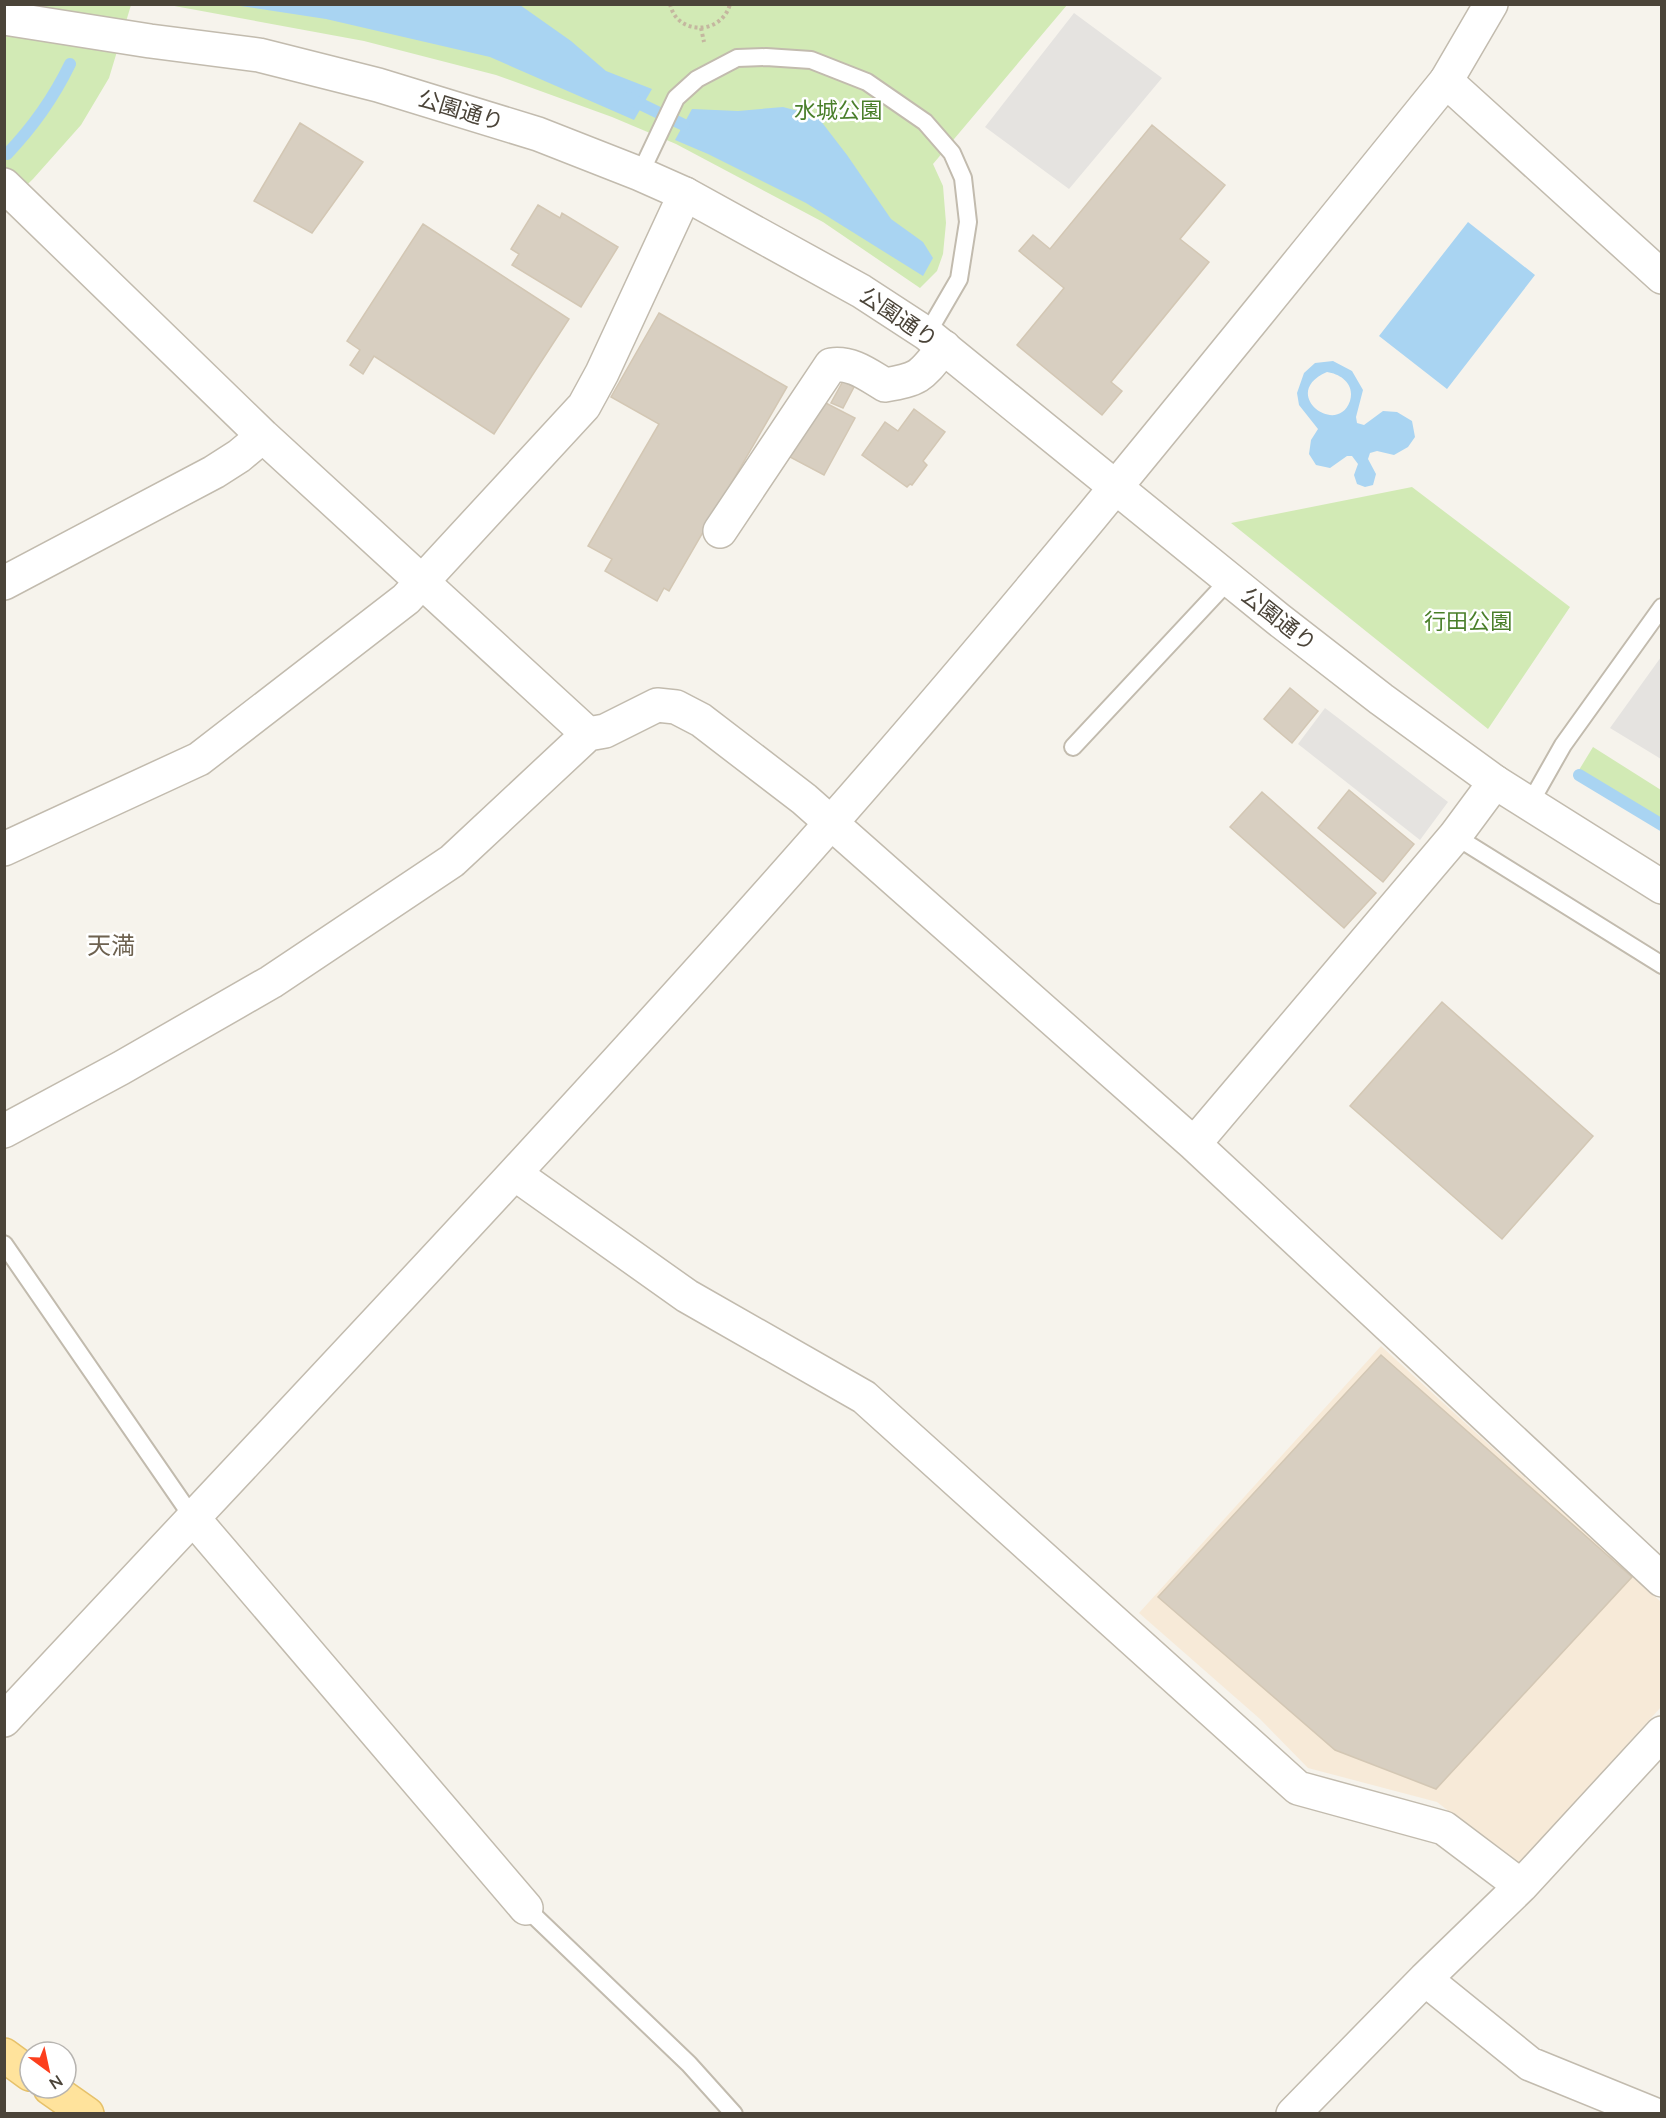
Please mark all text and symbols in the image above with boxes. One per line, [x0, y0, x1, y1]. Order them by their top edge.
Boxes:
street label: 公園通り [415, 84, 507, 136]
park label: 水城公園 [794, 96, 882, 124]
street label: 公園通り [855, 281, 943, 353]
street label: 公園通り [1236, 581, 1322, 657]
park label: 行田公園 [1424, 607, 1512, 635]
district label: 天満 [87, 930, 135, 960]
north arrow [18, 2040, 78, 2100]
text: N [46, 2071, 67, 2094]

